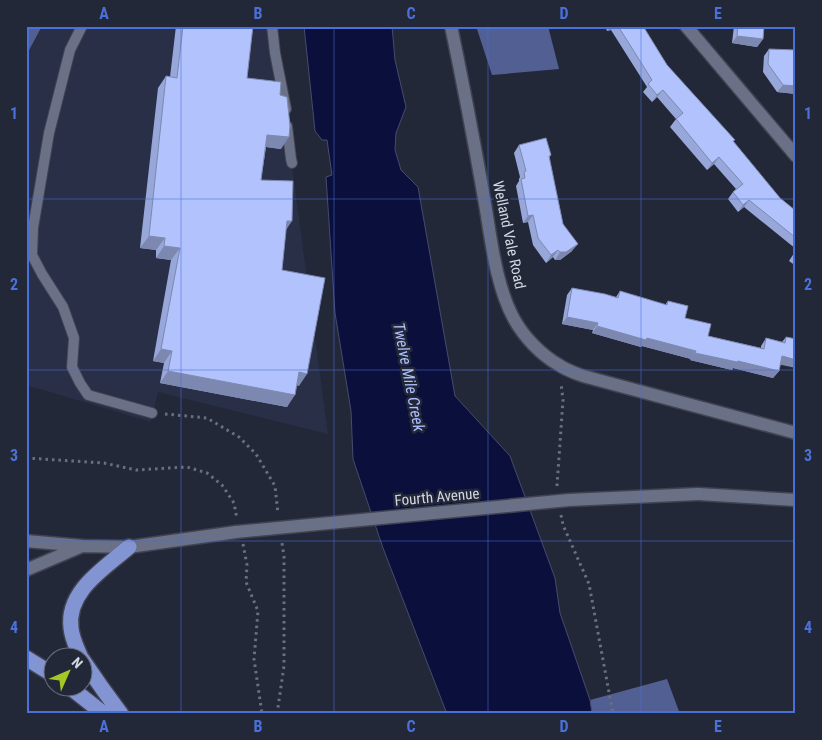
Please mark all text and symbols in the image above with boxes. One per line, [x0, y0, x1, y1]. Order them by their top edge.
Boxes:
text: A [99, 4, 109, 23]
text: B [254, 4, 263, 23]
text: C [406, 4, 416, 23]
text: D [559, 4, 569, 23]
text: E [714, 4, 722, 23]
text: 1 [10, 104, 18, 123]
text: 1 [804, 104, 812, 123]
street label: Welland Vale Road [489, 179, 529, 291]
text: 2 [10, 275, 18, 294]
text: 2 [804, 275, 812, 294]
water label: Twelve Mile Creek [389, 321, 429, 434]
text: 3 [10, 446, 18, 465]
text: 3 [804, 446, 812, 465]
street label: Fourth Avenue [394, 484, 480, 510]
text: 4 [10, 618, 18, 637]
text: 4 [804, 618, 812, 637]
north arrow [42, 648, 92, 698]
text: N [69, 654, 86, 671]
text: A [99, 717, 109, 736]
text: B [254, 717, 263, 736]
text: C [406, 717, 416, 736]
text: D [559, 717, 569, 736]
text: E [714, 717, 722, 736]

